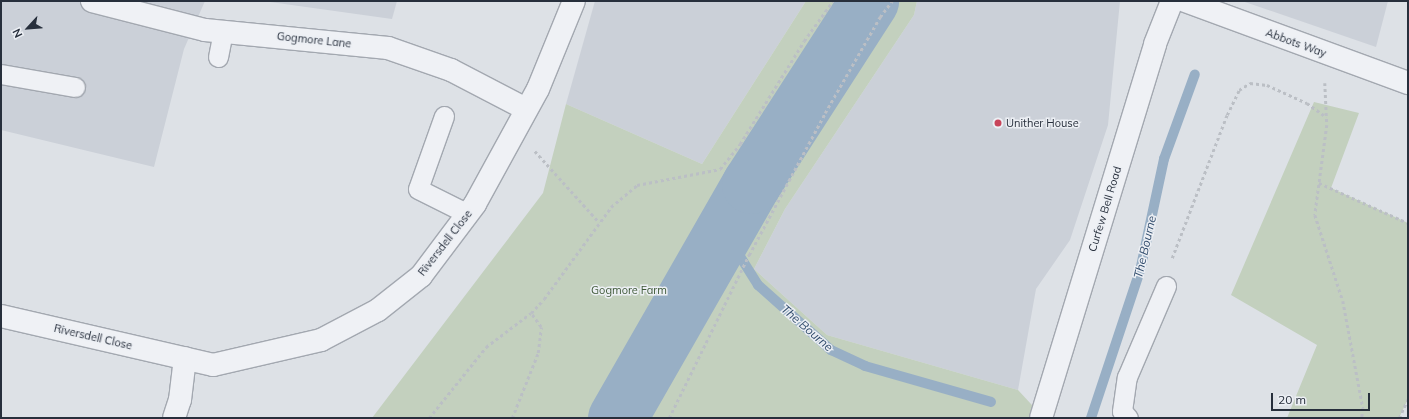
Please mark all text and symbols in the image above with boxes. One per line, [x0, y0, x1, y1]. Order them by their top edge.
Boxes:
north arrow [8, 8, 48, 48]
text: N [9, 26, 25, 40]
street label: Abbots Way [1264, 26, 1328, 60]
street label: Gogmore Lane [276, 30, 352, 50]
place label: Unither House [1006, 116, 1079, 130]
marker: Unither House [993, 118, 1003, 128]
street label: Curfew Bell Road [1086, 165, 1124, 253]
street label: Riversdell Close [415, 207, 475, 279]
water label: The Bourne [1131, 214, 1159, 280]
park label: Gogmore Farm [591, 283, 667, 297]
water label: The Bourne [778, 302, 836, 354]
street label: Riversdell Close [53, 322, 133, 352]
scale bar [1273, 385, 1372, 411]
text: 20 m [1278, 392, 1306, 407]

